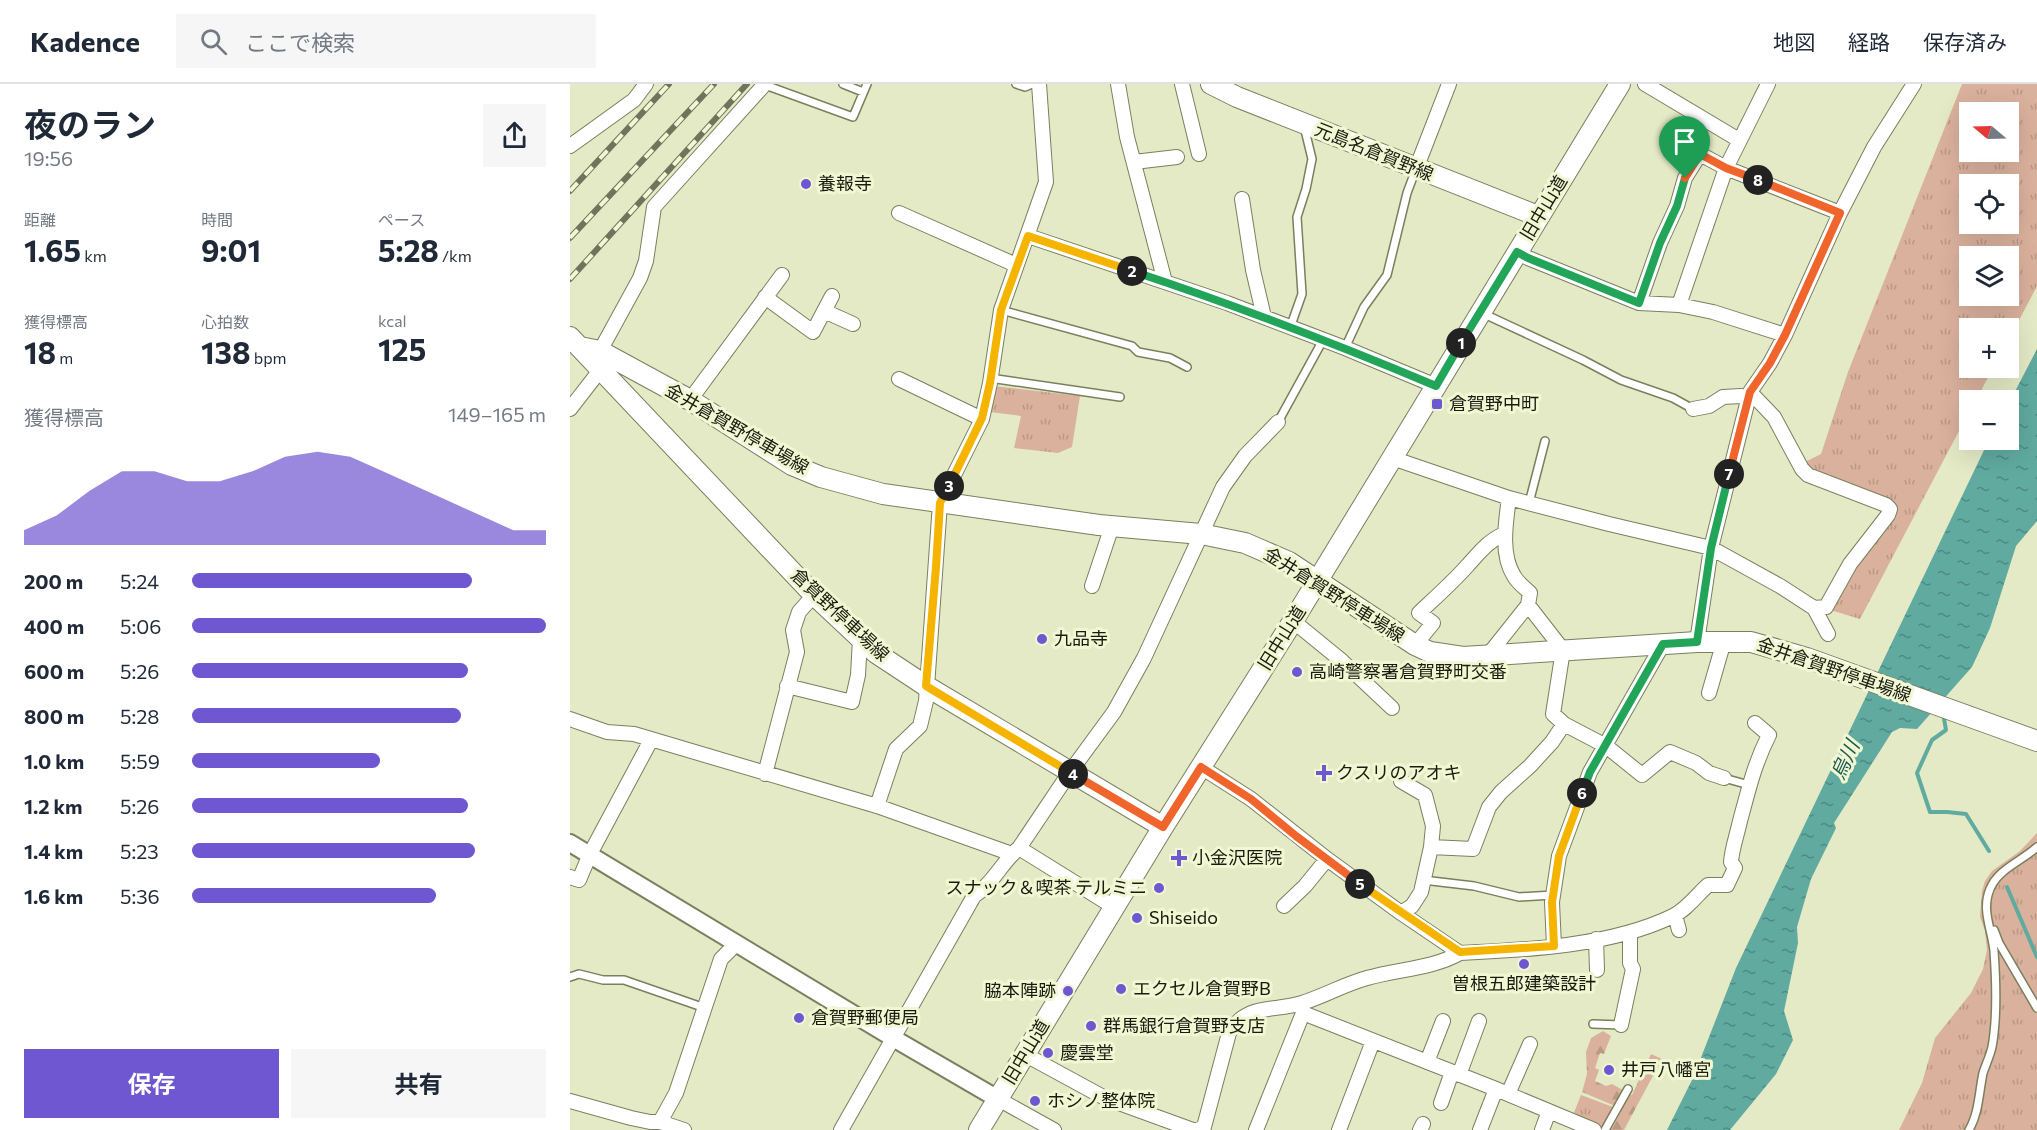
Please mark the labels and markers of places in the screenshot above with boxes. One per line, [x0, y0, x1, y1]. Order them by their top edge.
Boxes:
pin [1659, 116, 1710, 178]
pin: 8 [1743, 165, 1773, 195]
place label: 養報寺 [818, 172, 872, 194]
marker: 養報寺 [799, 177, 813, 191]
pin: 2 [1117, 256, 1147, 286]
pin: 1 [1446, 328, 1476, 358]
place label: 倉賀野中町 [1449, 392, 1539, 414]
marker: 倉賀野中町 [1430, 397, 1444, 411]
pin: 7 [1714, 459, 1744, 489]
pin: 3 [934, 471, 964, 501]
place label: 九品寺 [1054, 627, 1108, 649]
marker: 九品寺 [1035, 632, 1049, 646]
place label: 高崎警察署倉賀野町交番 [1309, 660, 1507, 682]
marker: 高崎警察署倉賀野町交番 [1290, 665, 1304, 679]
pin: 4 [1058, 759, 1088, 789]
place label: クスリのアオキ [1336, 761, 1461, 783]
marker: クスリのアオキ [1317, 766, 1331, 780]
pin: 6 [1567, 778, 1597, 808]
place label: 小金沢医院 [1192, 846, 1282, 868]
marker: 小金沢医院 [1170, 849, 1188, 867]
pin: 5 [1345, 869, 1375, 899]
place label: スナック＆喫茶 テルミニ [946, 876, 1147, 898]
marker: スナック＆喫茶 テルミニ [1152, 881, 1166, 895]
place label: Shiseido [1149, 906, 1218, 928]
marker: Shiseido [1130, 911, 1144, 925]
marker: 曽根五郎建築設計 [1517, 957, 1531, 971]
place label: 曽根五郎建築設計 [1452, 972, 1596, 994]
place label: エクセル倉賀野B [1133, 977, 1271, 999]
place label: 脇本陣跡 [984, 979, 1056, 1001]
marker: エクセル倉賀野B [1114, 982, 1128, 996]
marker: 脇本陣跡 [1061, 984, 1075, 998]
place label: 倉賀野郵便局 [811, 1006, 919, 1028]
marker: 倉賀野郵便局 [792, 1011, 806, 1025]
place label: 群馬銀行倉賀野支店 [1103, 1014, 1265, 1036]
marker: 群馬銀行倉賀野支店 [1084, 1019, 1098, 1033]
place label: 慶雲堂 [1060, 1041, 1114, 1063]
marker: 慶雲堂 [1041, 1046, 1055, 1060]
place label: 井戸八幡宮 [1621, 1058, 1711, 1080]
marker: 井戸八幡宮 [1602, 1063, 1616, 1077]
place label: ホシノ整体院 [1047, 1089, 1155, 1111]
marker: ホシノ整体院 [1028, 1094, 1042, 1108]

